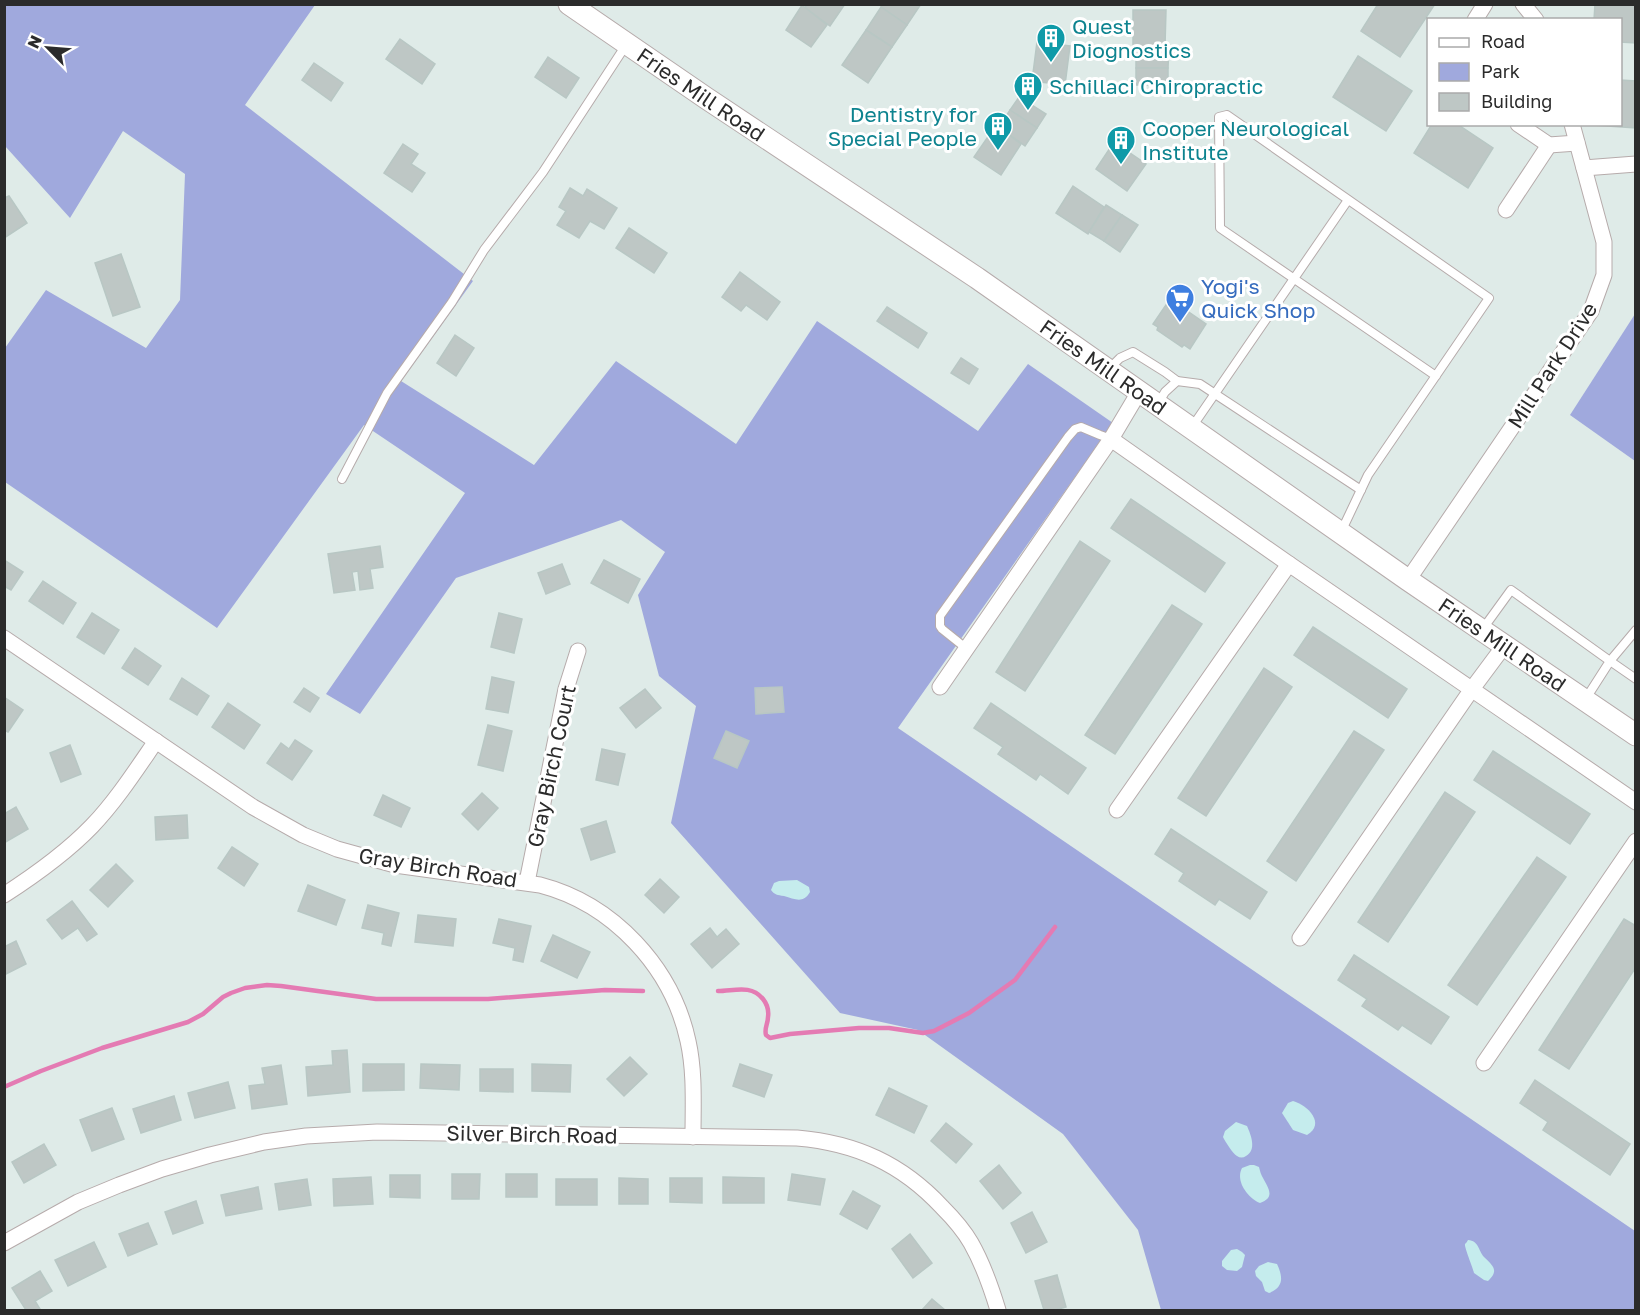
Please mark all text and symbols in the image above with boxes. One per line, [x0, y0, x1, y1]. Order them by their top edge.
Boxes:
place label: Quest Diognostics [1072, 13, 1191, 63]
north arrow [18, 18, 78, 78]
legend [1427, 18, 1622, 126]
building icon: Quest Diognostics [1035, 22, 1067, 64]
text: Road [1481, 30, 1525, 52]
text: N [23, 32, 46, 51]
street label: Fries Mill Road [632, 42, 770, 147]
text: Park [1481, 60, 1520, 82]
building icon: Schillaci Chiropractic [1012, 70, 1044, 112]
place label: Schillaci Chiropractic [1049, 73, 1263, 99]
text: Building [1481, 90, 1552, 112]
place label: Dentistry for Special People [828, 101, 977, 151]
building icon: Dentistry for Special People [982, 110, 1014, 152]
place label: Cooper Neurological Institute [1142, 115, 1349, 165]
building icon: Cooper Neurological Institute [1105, 124, 1137, 166]
place label: Yogi's Quick Shop [1201, 273, 1315, 323]
supermarket icon: Yogi's Quick Shop [1164, 282, 1196, 324]
street label: Mill Park Drive [1502, 297, 1602, 433]
street label: Fries Mill Road [1035, 313, 1172, 420]
street label: Fries Mill Road [1434, 592, 1571, 697]
street label: Gray Birch Court [521, 683, 581, 849]
street label: Gray Birch Road [357, 842, 519, 892]
street label: Silver Birch Road [446, 1120, 618, 1148]

